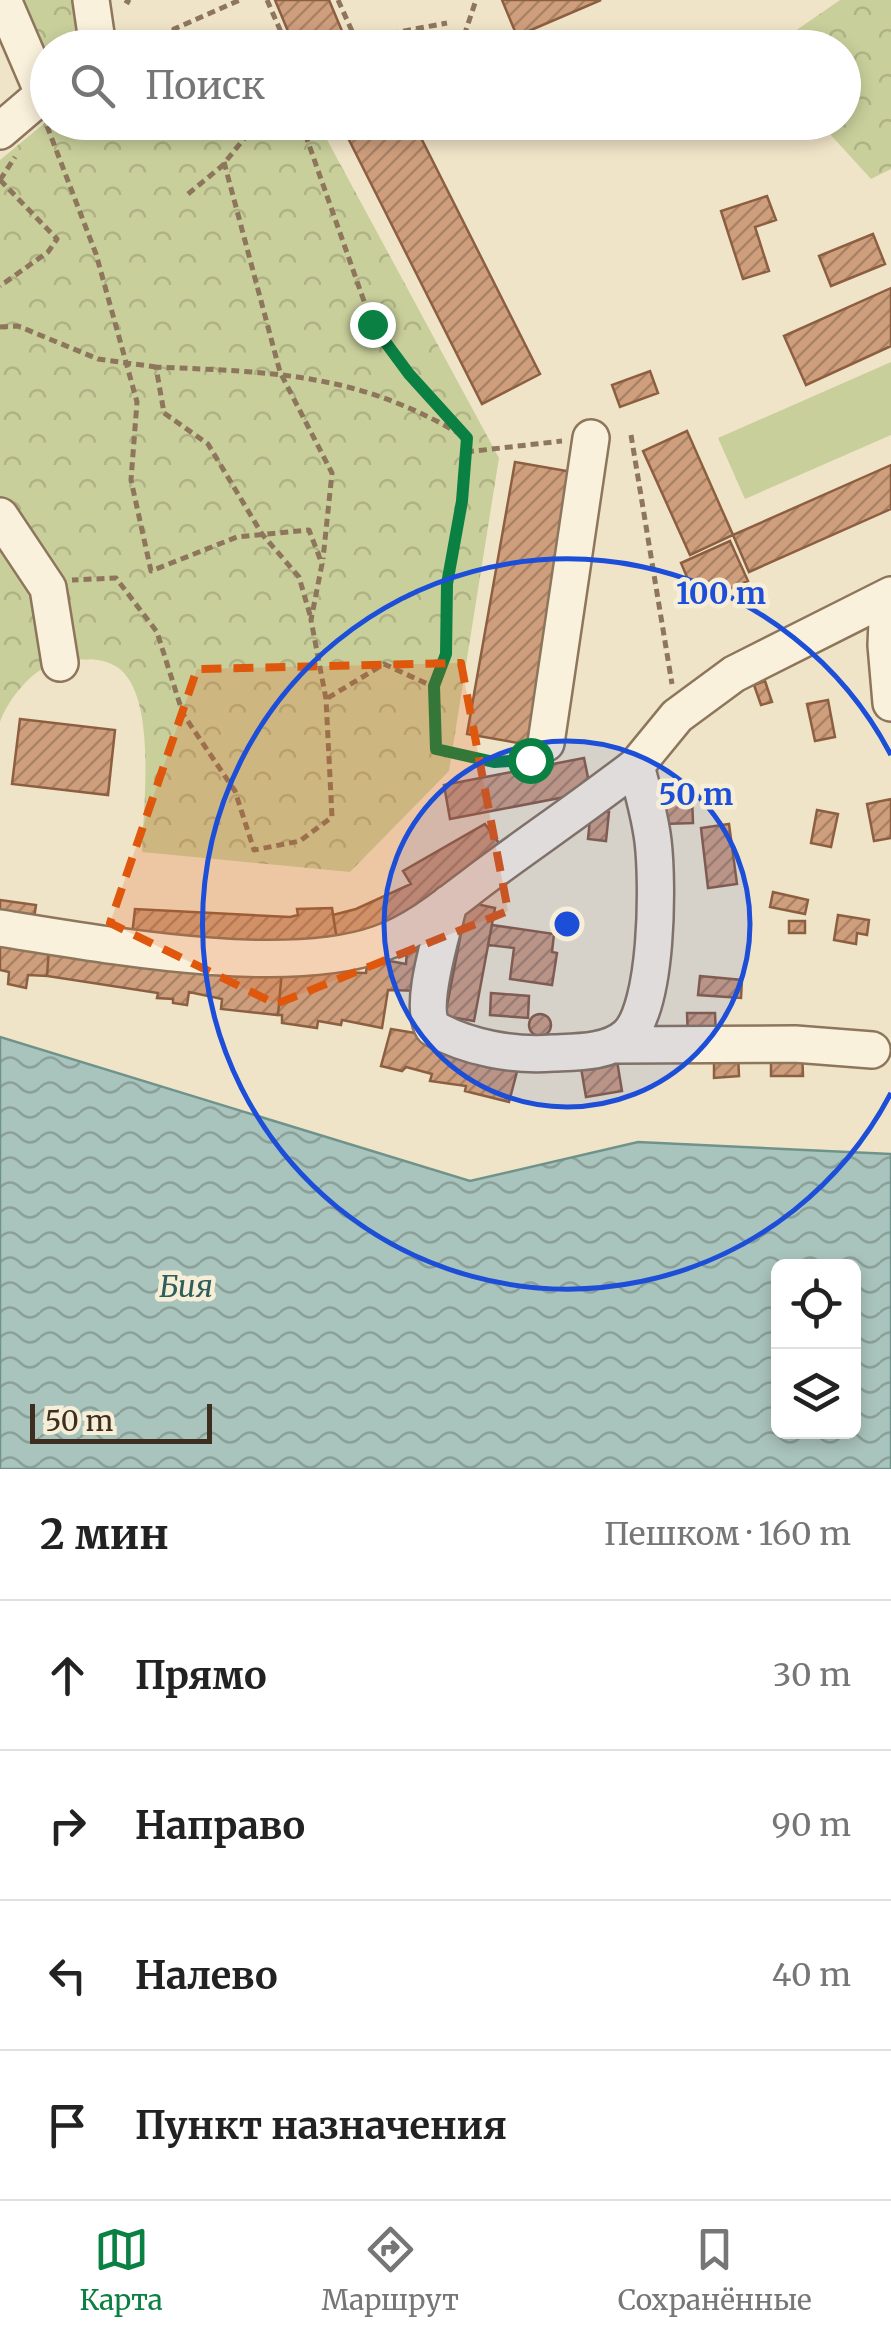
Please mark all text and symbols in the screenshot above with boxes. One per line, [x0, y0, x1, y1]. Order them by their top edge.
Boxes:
search box [30, 30, 861, 140]
icon: search [65, 58, 120, 113]
text: Поиск [145, 62, 265, 109]
route end [350, 302, 396, 348]
text: 100 m [676, 574, 766, 612]
route start [508, 738, 554, 784]
text: 50 m [659, 775, 733, 813]
centre of rings [549, 906, 585, 942]
map controls [771, 1259, 861, 1439]
button: locate [771, 1259, 861, 1349]
water label: Бия [159, 1267, 213, 1305]
button: layers [771, 1349, 861, 1439]
scale bar [30, 1399, 212, 1444]
text: 50 m [45, 1403, 113, 1439]
text: 2 мин [40, 1508, 169, 1560]
text: Пешком · 160 m [604, 1514, 851, 1554]
icon: ahead [40, 1648, 95, 1703]
text: Прямо [135, 1652, 267, 1699]
text: 30 m [773, 1655, 851, 1695]
icon: right [40, 1798, 95, 1853]
text: Направо [135, 1802, 305, 1849]
text: 90 m [772, 1805, 851, 1845]
icon: left [40, 1948, 95, 2003]
text: Налево [135, 1952, 278, 1999]
text: 40 m [772, 1955, 851, 1995]
icon: arrive [40, 2098, 95, 2153]
text: Пункт назначения [135, 2102, 507, 2149]
tab: Карта [79, 2222, 163, 2318]
tab: Маршрут [322, 2222, 459, 2318]
tab: Сохранённые [618, 2222, 812, 2318]

